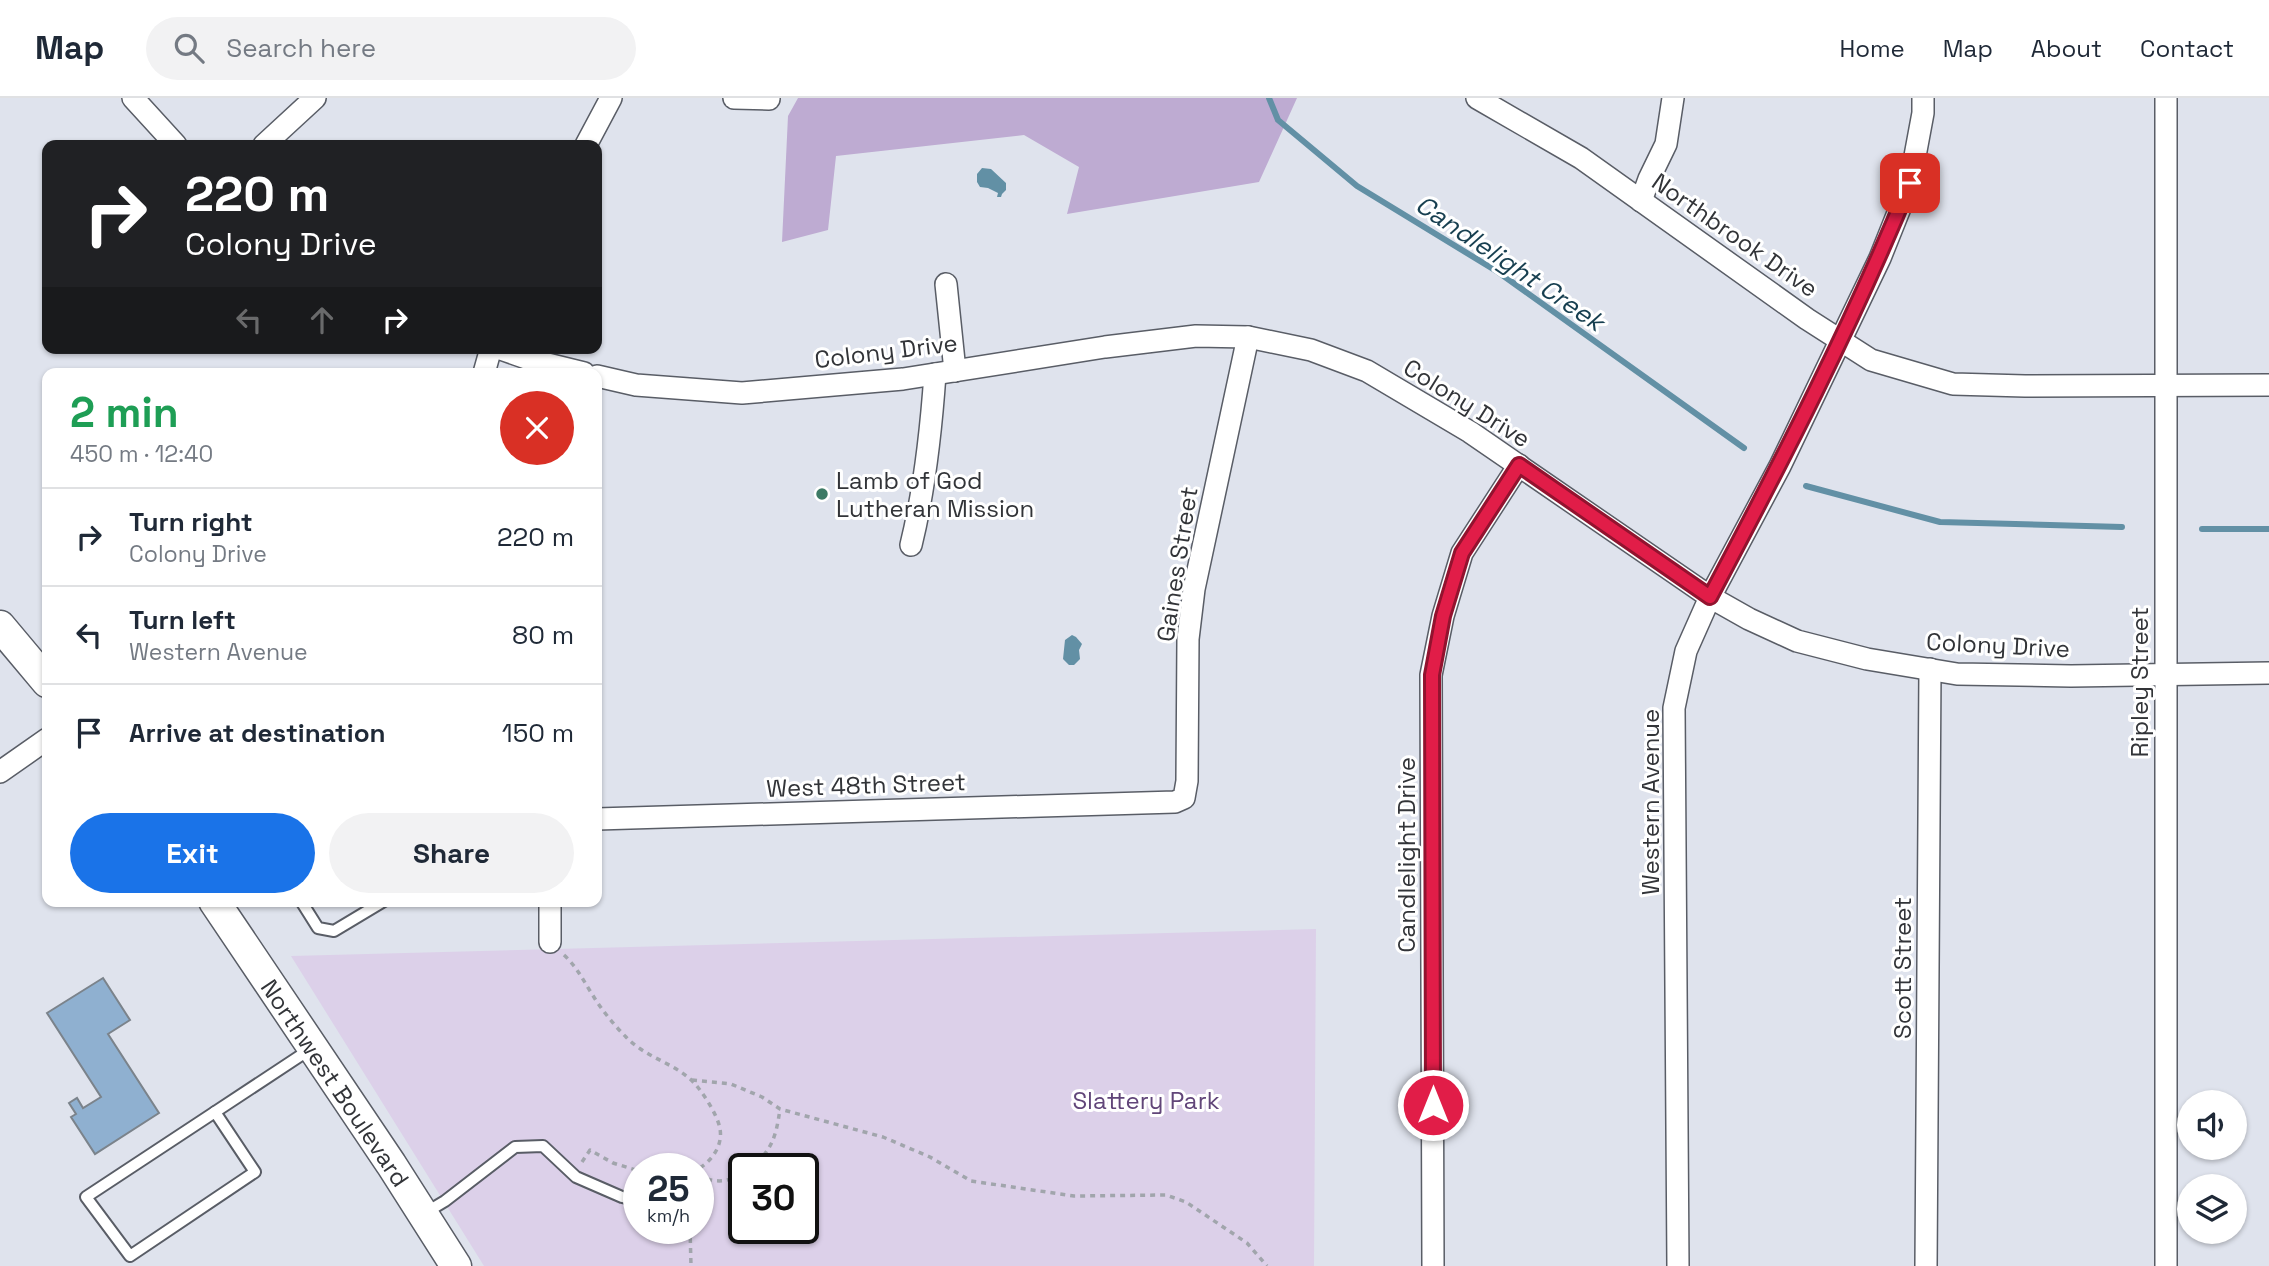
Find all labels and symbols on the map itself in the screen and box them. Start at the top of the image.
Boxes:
pin [1880,153,1940,213]
street label: Northbrook Drive [1646,166,1824,304]
water label: Candlelight Creek [1409,187,1613,340]
street label: Colony Drive [813,327,959,375]
street label: Colony Drive [1398,352,1536,454]
place label: Lamb of God Lutheran Mission [836,465,1034,524]
street label: Gaines Street [1149,484,1205,644]
marker: Lamb of God Lutheran Mission [814,486,830,502]
street label: Ripley Street [2124,607,2155,757]
street label: Colony Drive [1925,626,2071,664]
street label: Western Avenue [1635,709,1666,895]
street label: Candlelight Drive [1391,757,1422,953]
street label: West 48th Street [766,766,966,804]
street label: Scott Street [1887,897,1918,1039]
street label: Northwest Boulevard [254,973,416,1193]
position arrow [1396,1068,1470,1142]
park label: Slattery Park [1072,1085,1220,1116]
speed limit sign: 30 [728,1153,819,1244]

